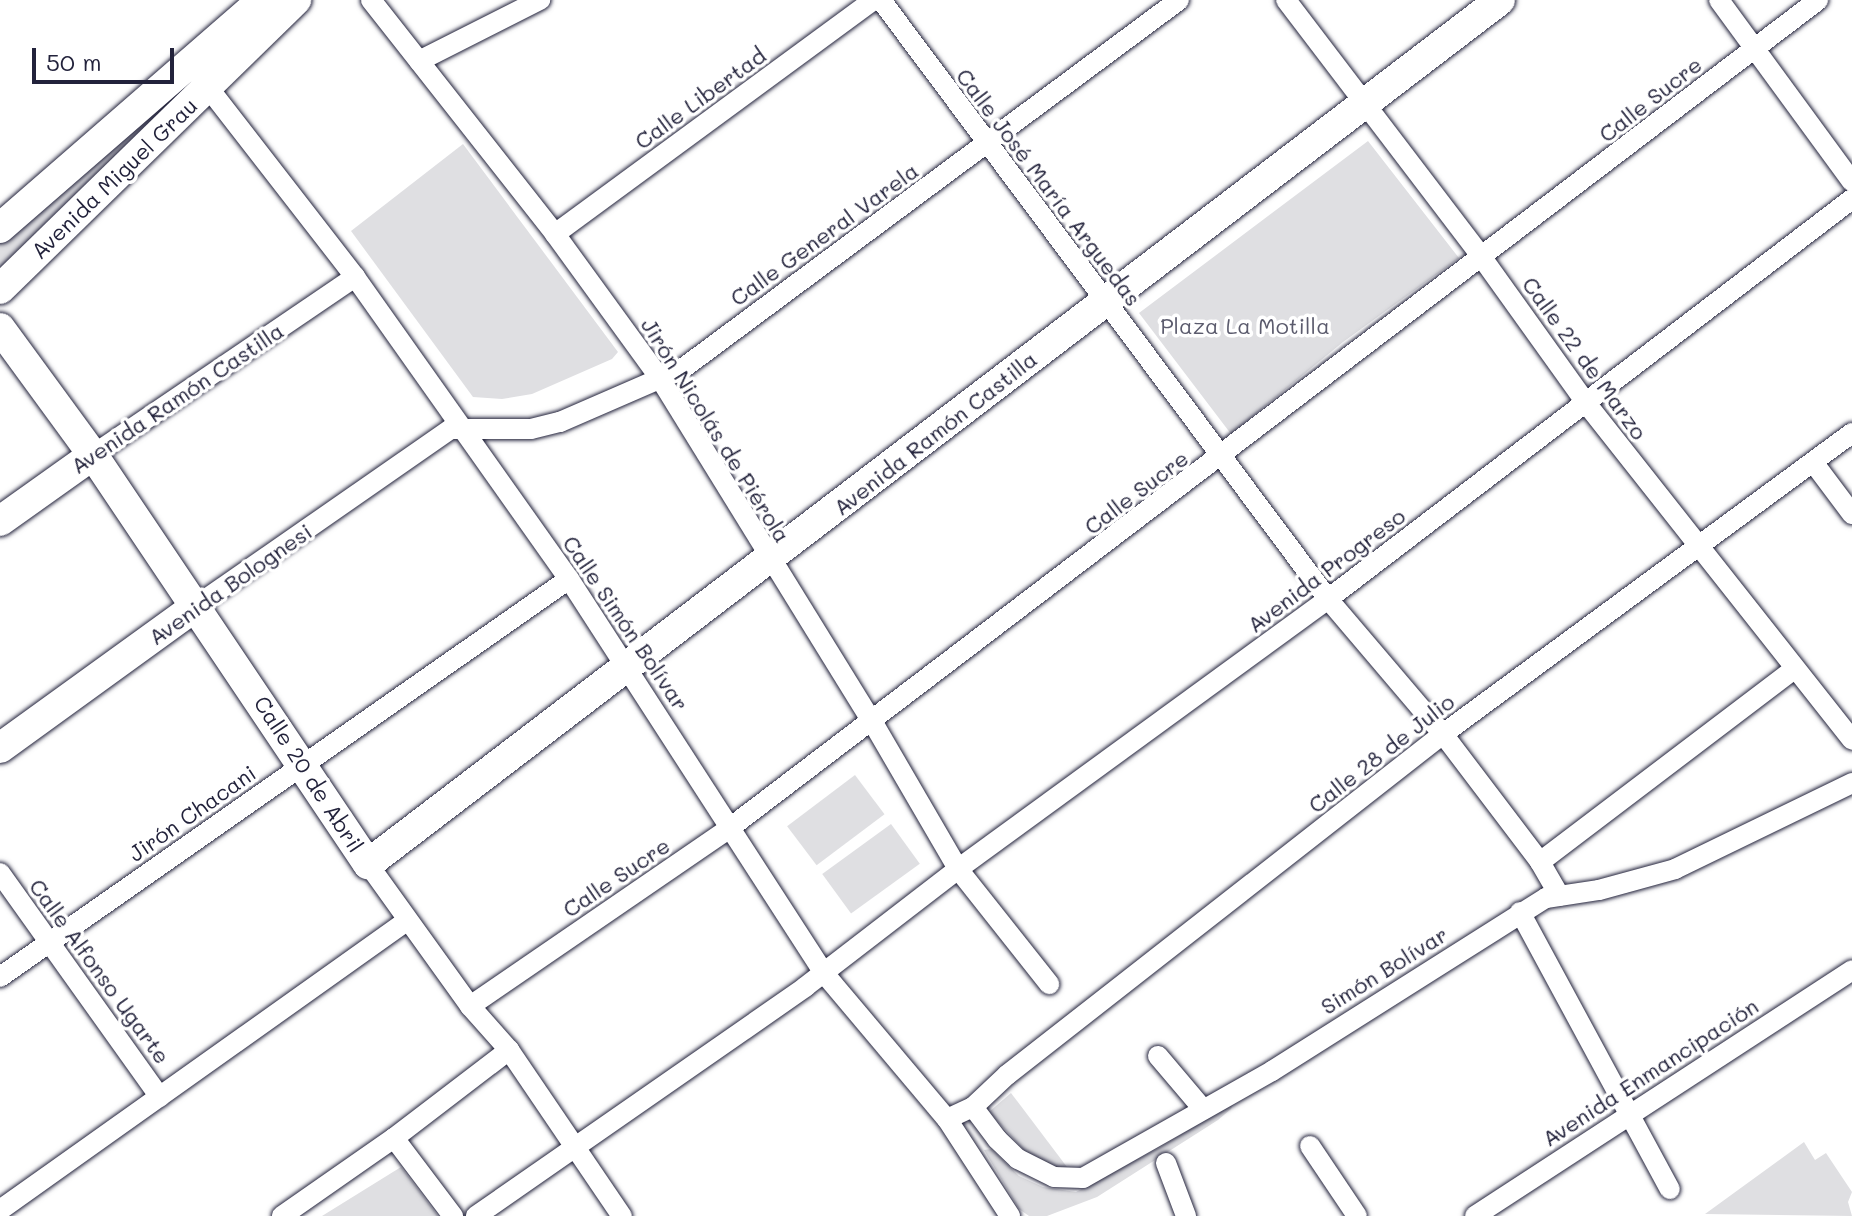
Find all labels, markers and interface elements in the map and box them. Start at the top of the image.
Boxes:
scale bar [36,32,178,82]
street label: Calle Libertad [629,42,771,154]
text: 50 m [46,46,102,77]
street label: Calle Sucre [1593,51,1707,147]
street label: Calle José María Arguedas [951,63,1147,311]
street label: Avenida Miguel Grau [26,92,202,264]
street label: Calle General Varela [725,157,923,311]
street label: Calle 22 de Marzo [1517,271,1653,445]
street label: Jirón Nicolás de Piérola [636,313,796,547]
park label: Plaza La Motilla [1160,313,1330,339]
street label: Avenida Ramón Castilla [66,317,288,479]
street label: Avenida Ramón Castilla [828,345,1042,521]
street label: Calle Sucre [1079,444,1193,540]
street label: Avenida Progreso [1242,502,1410,638]
street label: Avenida Bolognesi [143,518,317,650]
street label: Calle Simón Bolívar [558,530,694,716]
street label: Calle 28 de Julio [1303,688,1459,818]
street label: Calle 20 de Abril [249,691,369,857]
street label: Jirón Chacani [123,759,261,867]
street label: Calle Sucre [558,832,674,922]
street label: Calle Alfonso Ugarte [24,873,176,1069]
street label: Simón Bolívar [1316,921,1452,1019]
street label: Avenida Enmancipación [1537,992,1763,1152]

